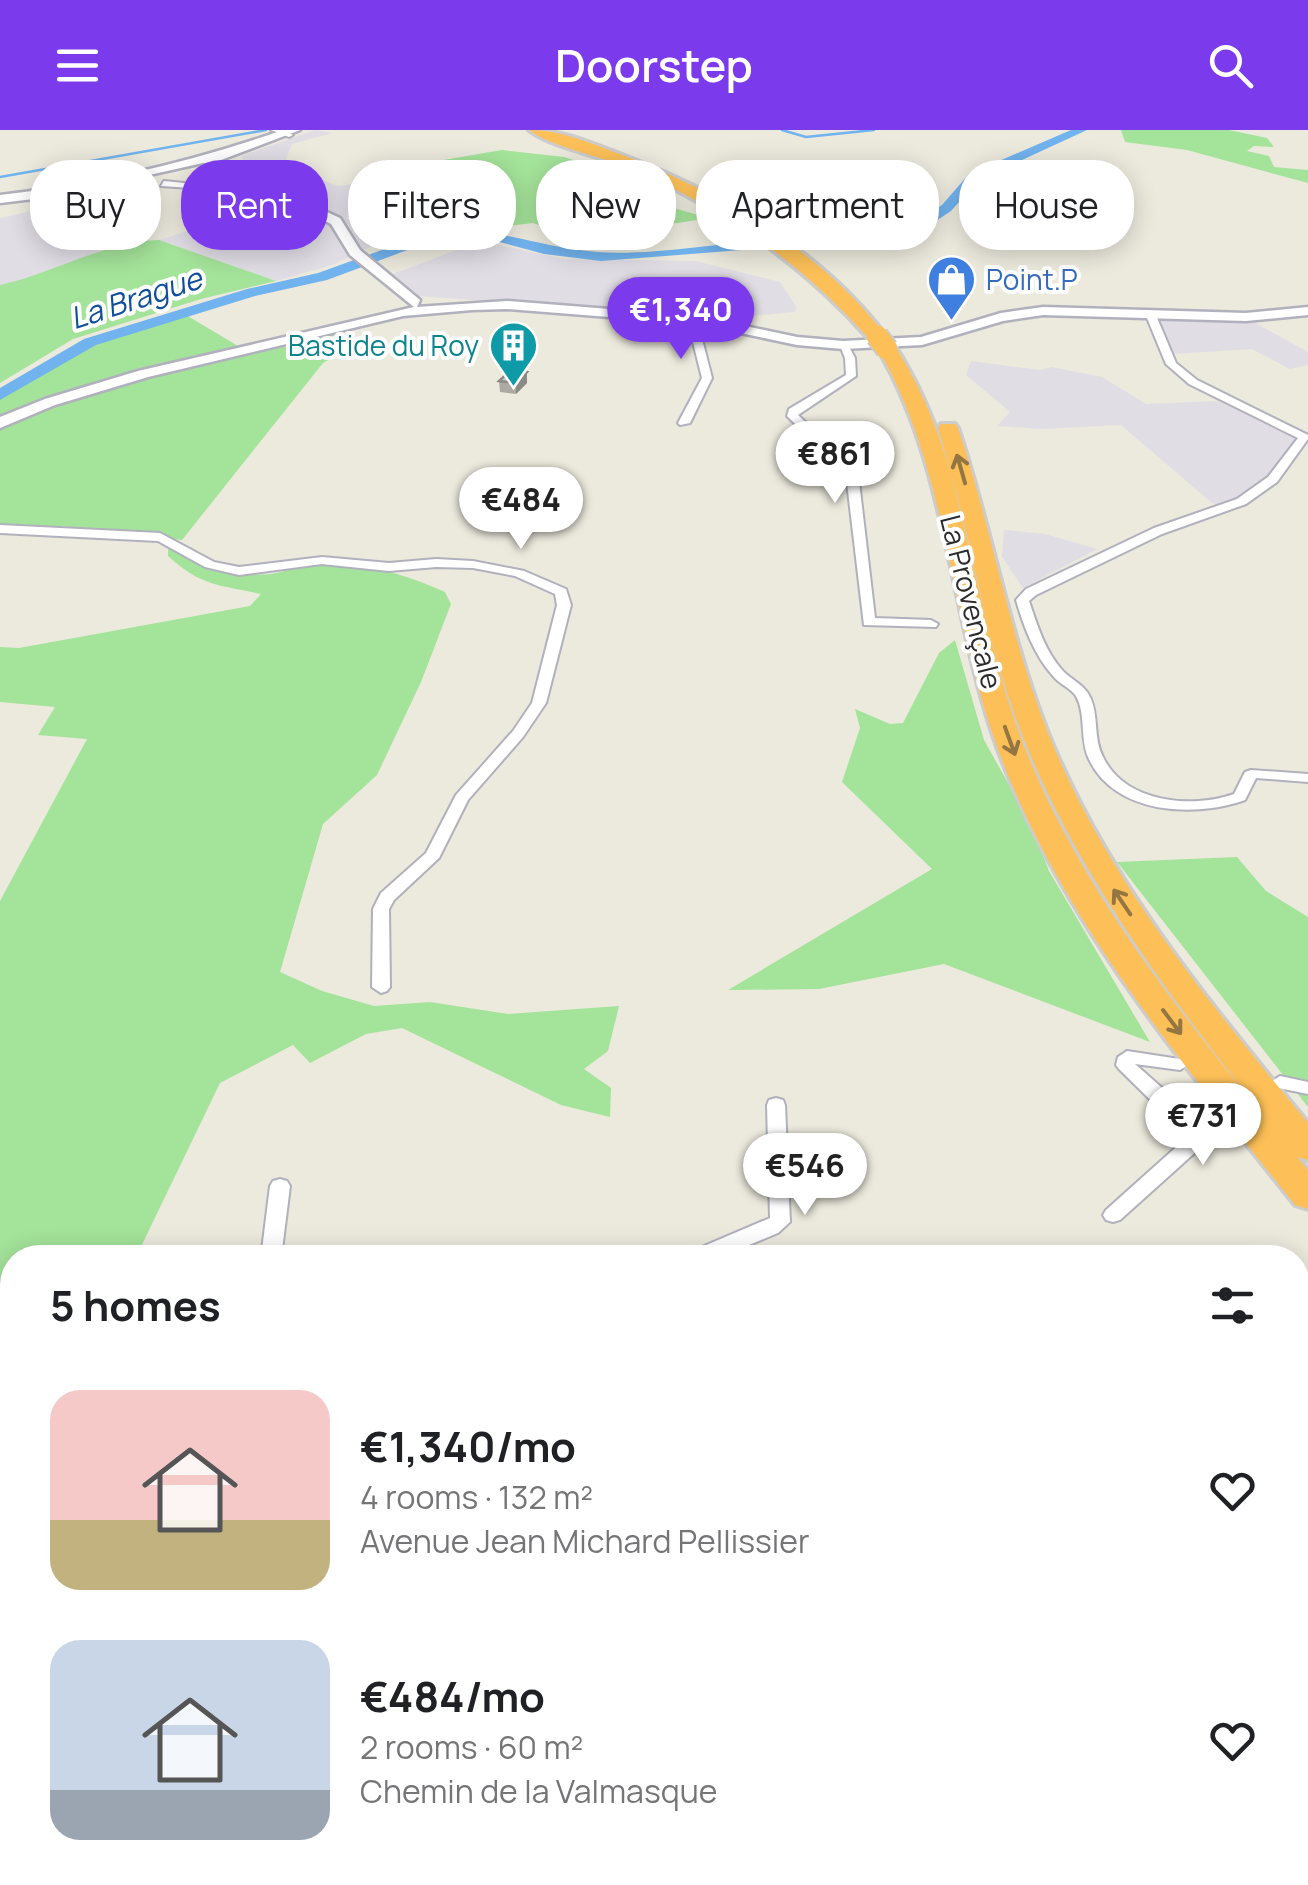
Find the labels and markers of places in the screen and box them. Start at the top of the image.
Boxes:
shop icon: Point.P [925,254,977,322]
place label: Point.P [986,260,1078,298]
pin: €1,340 [600,277,762,362]
building icon: Bastide du Roy [488,320,540,388]
place label: Bastide du Roy [288,326,479,364]
pin: €861 [776,421,894,506]
pin: €484 [462,467,580,552]
pin: €731 [1144,1083,1262,1168]
pin: €546 [746,1133,864,1218]

